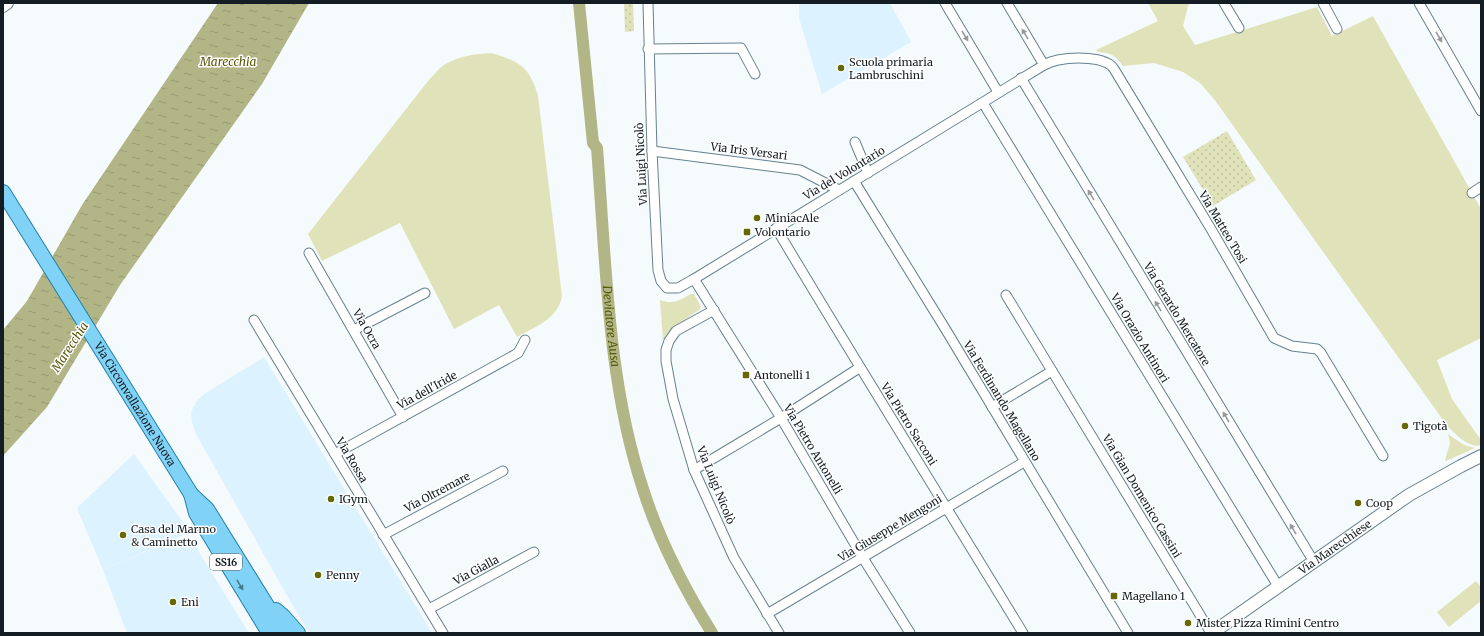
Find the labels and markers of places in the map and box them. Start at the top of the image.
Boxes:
place label: Scuola primaria Lambruschini [849,55,933,82]
marker: Scuola primaria Lambruschini [836,63,846,73]
place label: MiniacAle [765,211,819,225]
marker: MiniacAle [752,213,762,223]
place label: Volontario [754,225,811,239]
marker: Volontario [742,227,752,237]
place label: Antonelli 1 [753,368,810,382]
marker: Antonelli 1 [741,370,751,380]
place label: Tigotà [1413,419,1447,433]
marker: Tigotà [1400,421,1410,431]
place label: IGym [339,492,368,506]
marker: IGym [326,494,336,504]
place label: Coop [1366,496,1393,510]
marker: Coop [1353,498,1363,508]
place label: Casa del Marmo & Caminetto [131,522,216,549]
marker: Casa del Marmo & Caminetto [118,530,128,540]
place label: Penny [326,568,360,582]
marker: Penny [313,570,323,580]
place label: Magellano 1 [1122,589,1185,603]
marker: Magellano 1 [1109,591,1119,601]
place label: Eni [181,595,199,609]
marker: Eni [168,597,178,607]
place label: Mister Pizza Rimini Centro [1196,616,1340,630]
marker: Mister Pizza Rimini Centro [1183,618,1193,628]

